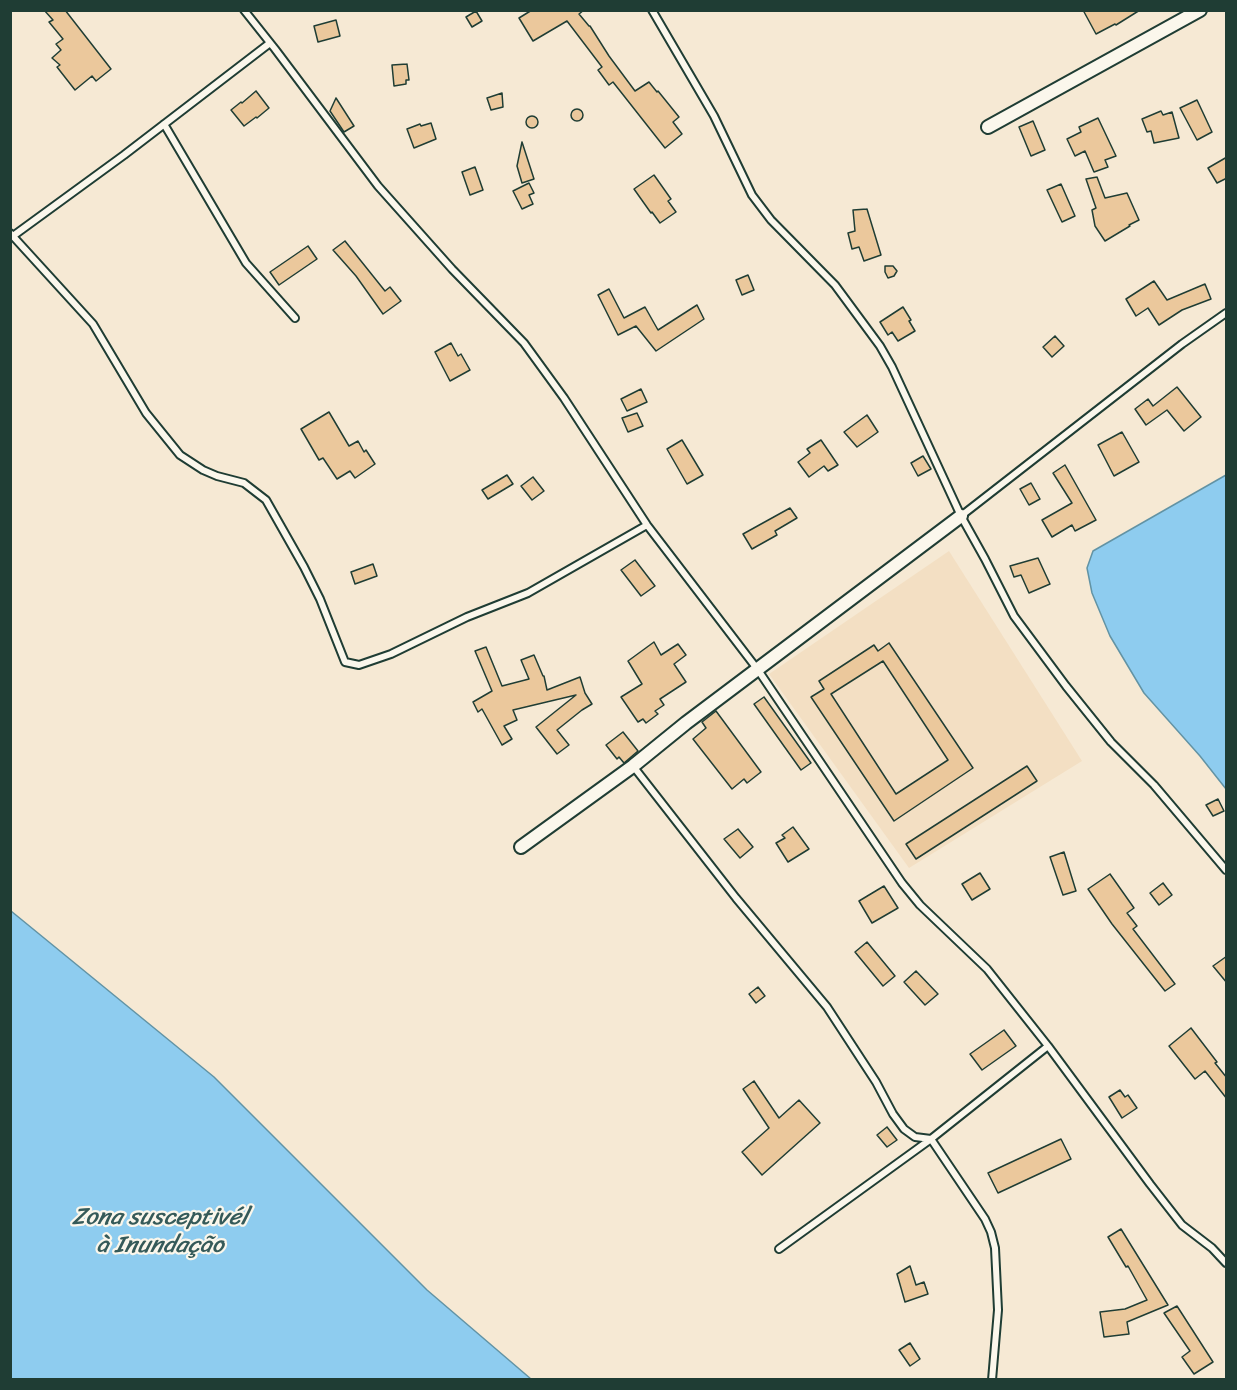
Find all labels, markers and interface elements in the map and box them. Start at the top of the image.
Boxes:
water label: Zona susceptivél à Inundação [72,1204,248,1260]

